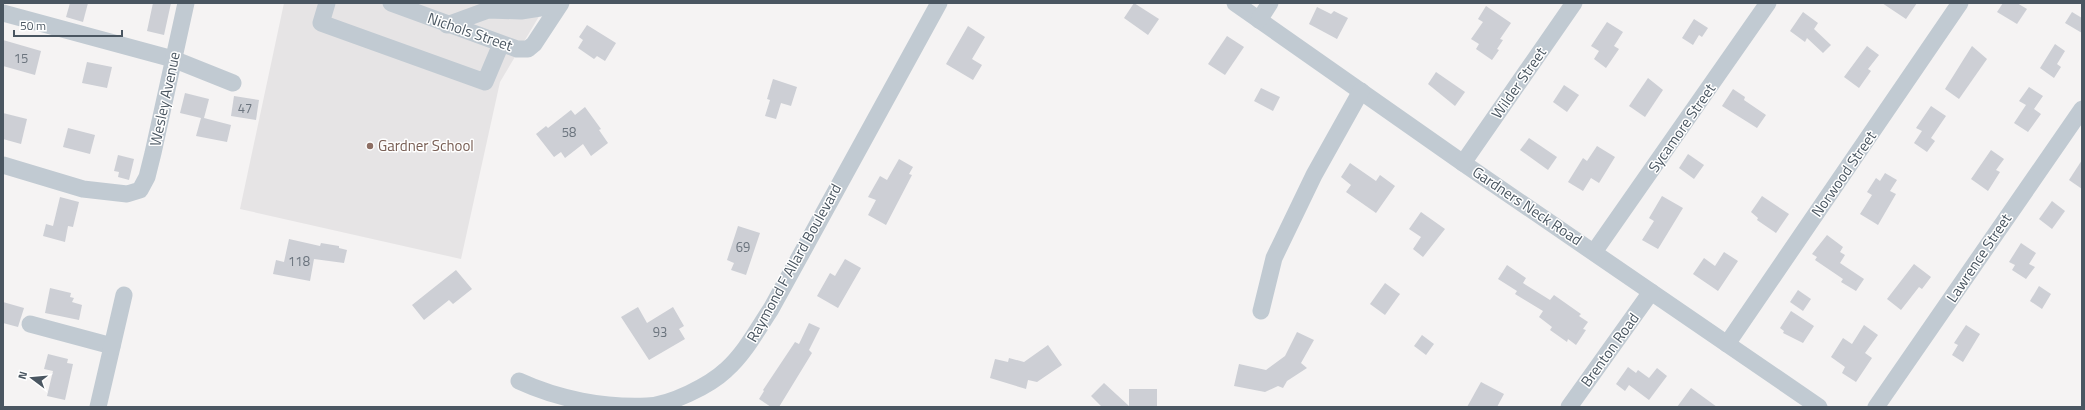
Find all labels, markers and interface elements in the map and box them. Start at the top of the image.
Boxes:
street label: Nichols Street [425,6,516,57]
scale bar [14,12,122,38]
text: 50 m [20,16,46,35]
street label: Wilder Street [1485,42,1552,123]
house number: 15 [14,48,28,68]
street label: Wesley Avenue [143,50,186,148]
street label: Sycamore Street [1642,78,1721,177]
house number: 47 [238,98,252,118]
house number: 58 [562,122,576,142]
street label: Norwood Street [1805,125,1882,221]
place label: Gardner School [378,134,474,157]
marker: Gardner School [365,141,375,151]
street label: Gardners Neck Road [1468,160,1587,251]
street label: Raymond F Allard Boulevard [740,179,847,346]
street label: Lawrence Street [1940,208,2017,307]
house number: 69 [736,237,750,257]
house number: 118 [288,251,310,271]
street label: Brenton Road [1575,308,1644,392]
house number: 93 [653,322,667,342]
north arrow [12,358,52,398]
text: N [14,369,31,381]

